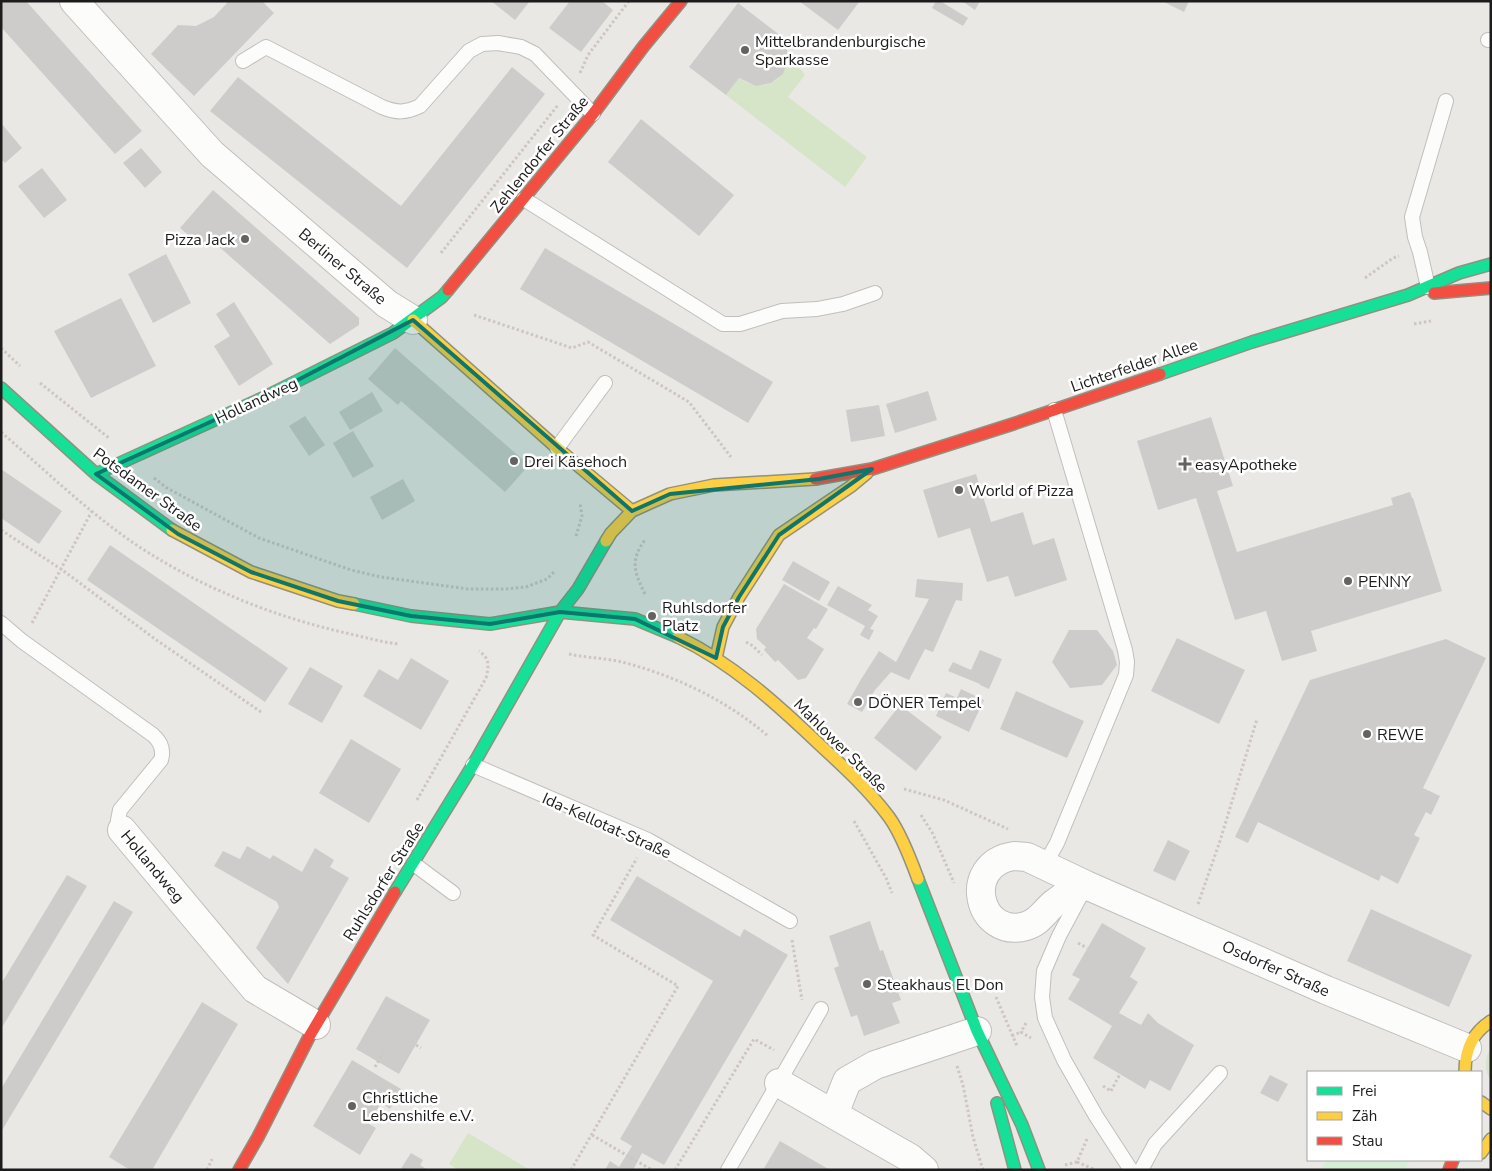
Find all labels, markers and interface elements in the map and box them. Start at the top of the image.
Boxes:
place label: Mittelbrandenburgische Sparkasse [755,31,926,71]
marker: Mittelbrandenburgische Sparkasse [739,44,751,56]
street label: Zehlendorfer Straße [486,91,594,218]
street label: Berliner Straße [294,223,391,310]
place label: Pizza Jack [165,229,236,251]
marker: Pizza Jack [239,233,251,245]
street label: Lichterfelder Allee [1068,334,1201,398]
street label: Hollandweg [212,372,301,430]
street label: Potsdamer Straße [89,443,206,537]
place label: Drei Käsehoch [524,451,627,473]
place label: easyApotheke [1195,454,1297,476]
marker: Drei Käsehoch [508,455,520,467]
marker: easyApotheke [1179,458,1191,470]
place label: World of Pizza [969,480,1074,502]
marker: World of Pizza [953,484,965,496]
place label: PENNY [1358,571,1411,593]
marker: PENNY [1342,575,1354,587]
place label: Ruhlsdorfer Platz [662,597,747,637]
marker: Ruhlsdorfer Platz [646,610,658,622]
place label: DÖNER Tempel [868,692,982,714]
street label: Mahlower Straße [789,694,892,797]
marker: DÖNER Tempel [852,696,864,708]
place label: REWE [1377,724,1424,746]
marker: REWE [1361,728,1373,740]
street label: Ida-Kellotat-Straße [539,788,675,864]
street label: Ruhlsdorfer Straße [338,818,429,945]
street label: Hollandweg [115,826,189,908]
street label: Osdorfer Straße [1218,935,1333,1002]
place label: Steakhaus El Don [877,974,1004,996]
marker: Steakhaus El Don [861,978,873,990]
legend [1307,1071,1482,1161]
text: Frei [1352,1081,1377,1101]
place label: Christliche Lebenshilfe e.V. [362,1087,474,1127]
marker: Christliche Lebenshilfe e.V. [346,1100,358,1112]
text: Zäh [1352,1106,1377,1126]
text: Stau [1352,1131,1383,1151]

